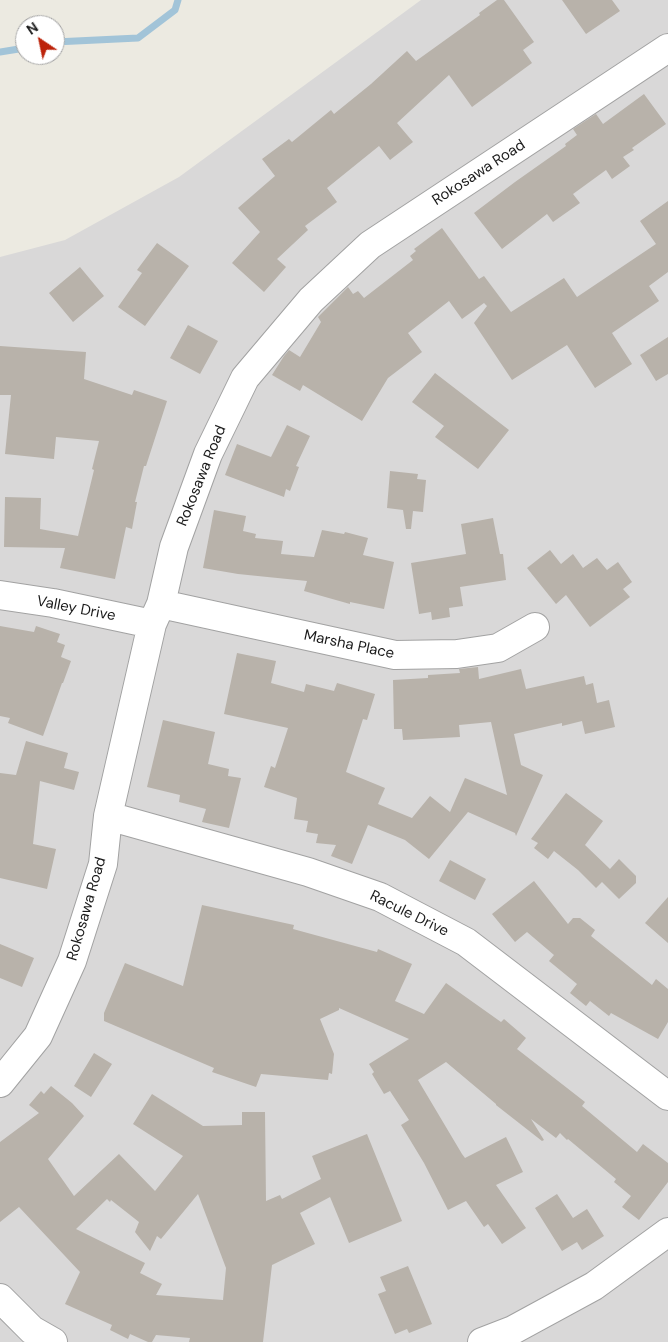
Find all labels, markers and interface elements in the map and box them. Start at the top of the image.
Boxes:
north arrow [15,15,65,65]
text: N [23,18,41,39]
street label: Rokosawa Road [429,136,529,210]
street label: Rokosawa Road [174,423,230,529]
street label: Valley Drive [35,593,117,625]
street label: Marsha Place [302,627,396,663]
street label: Rokosawa Road [64,855,110,963]
street label: Racule Drive [367,887,451,941]

